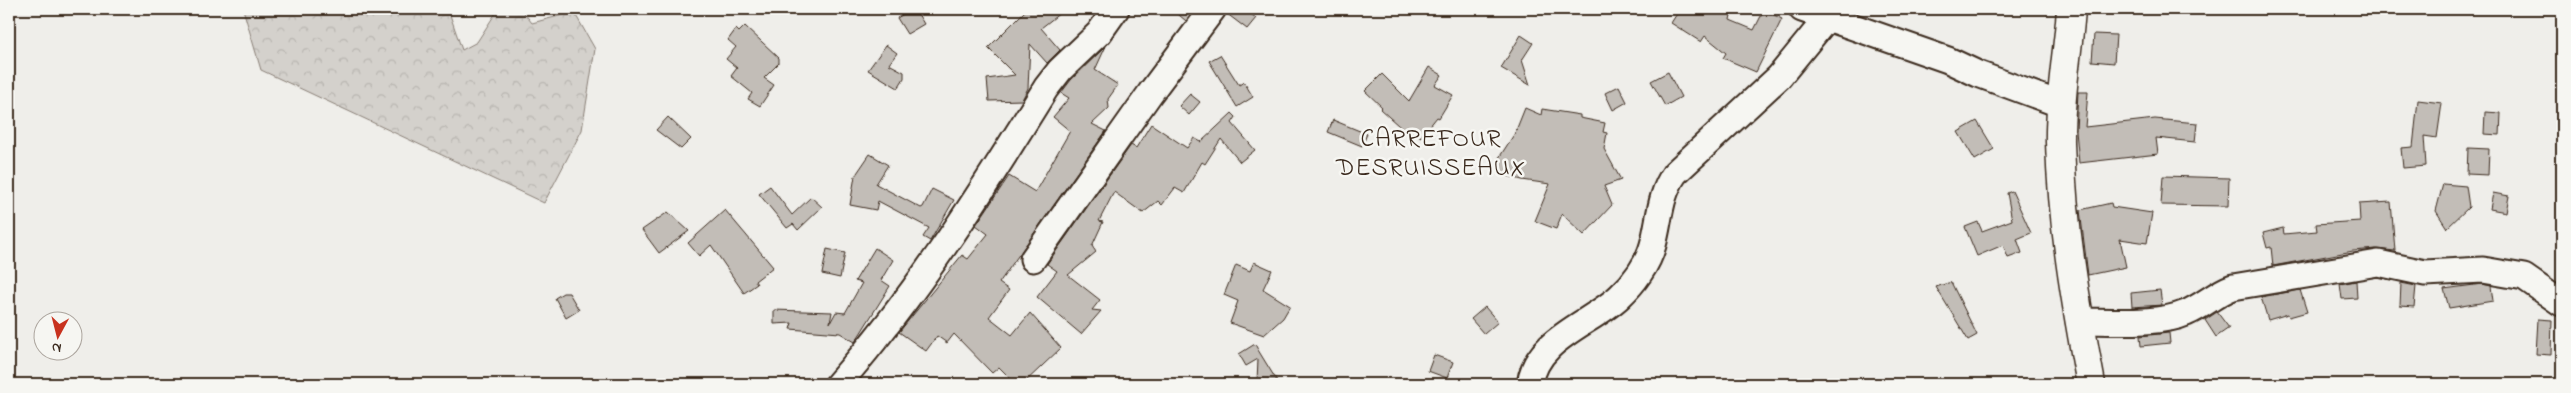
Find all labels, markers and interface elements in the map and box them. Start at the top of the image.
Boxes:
district label: CARREFOUR DESRUISSEAUX [1335,122,1526,187]
north arrow [32,310,82,360]
text: N [51,336,63,358]

